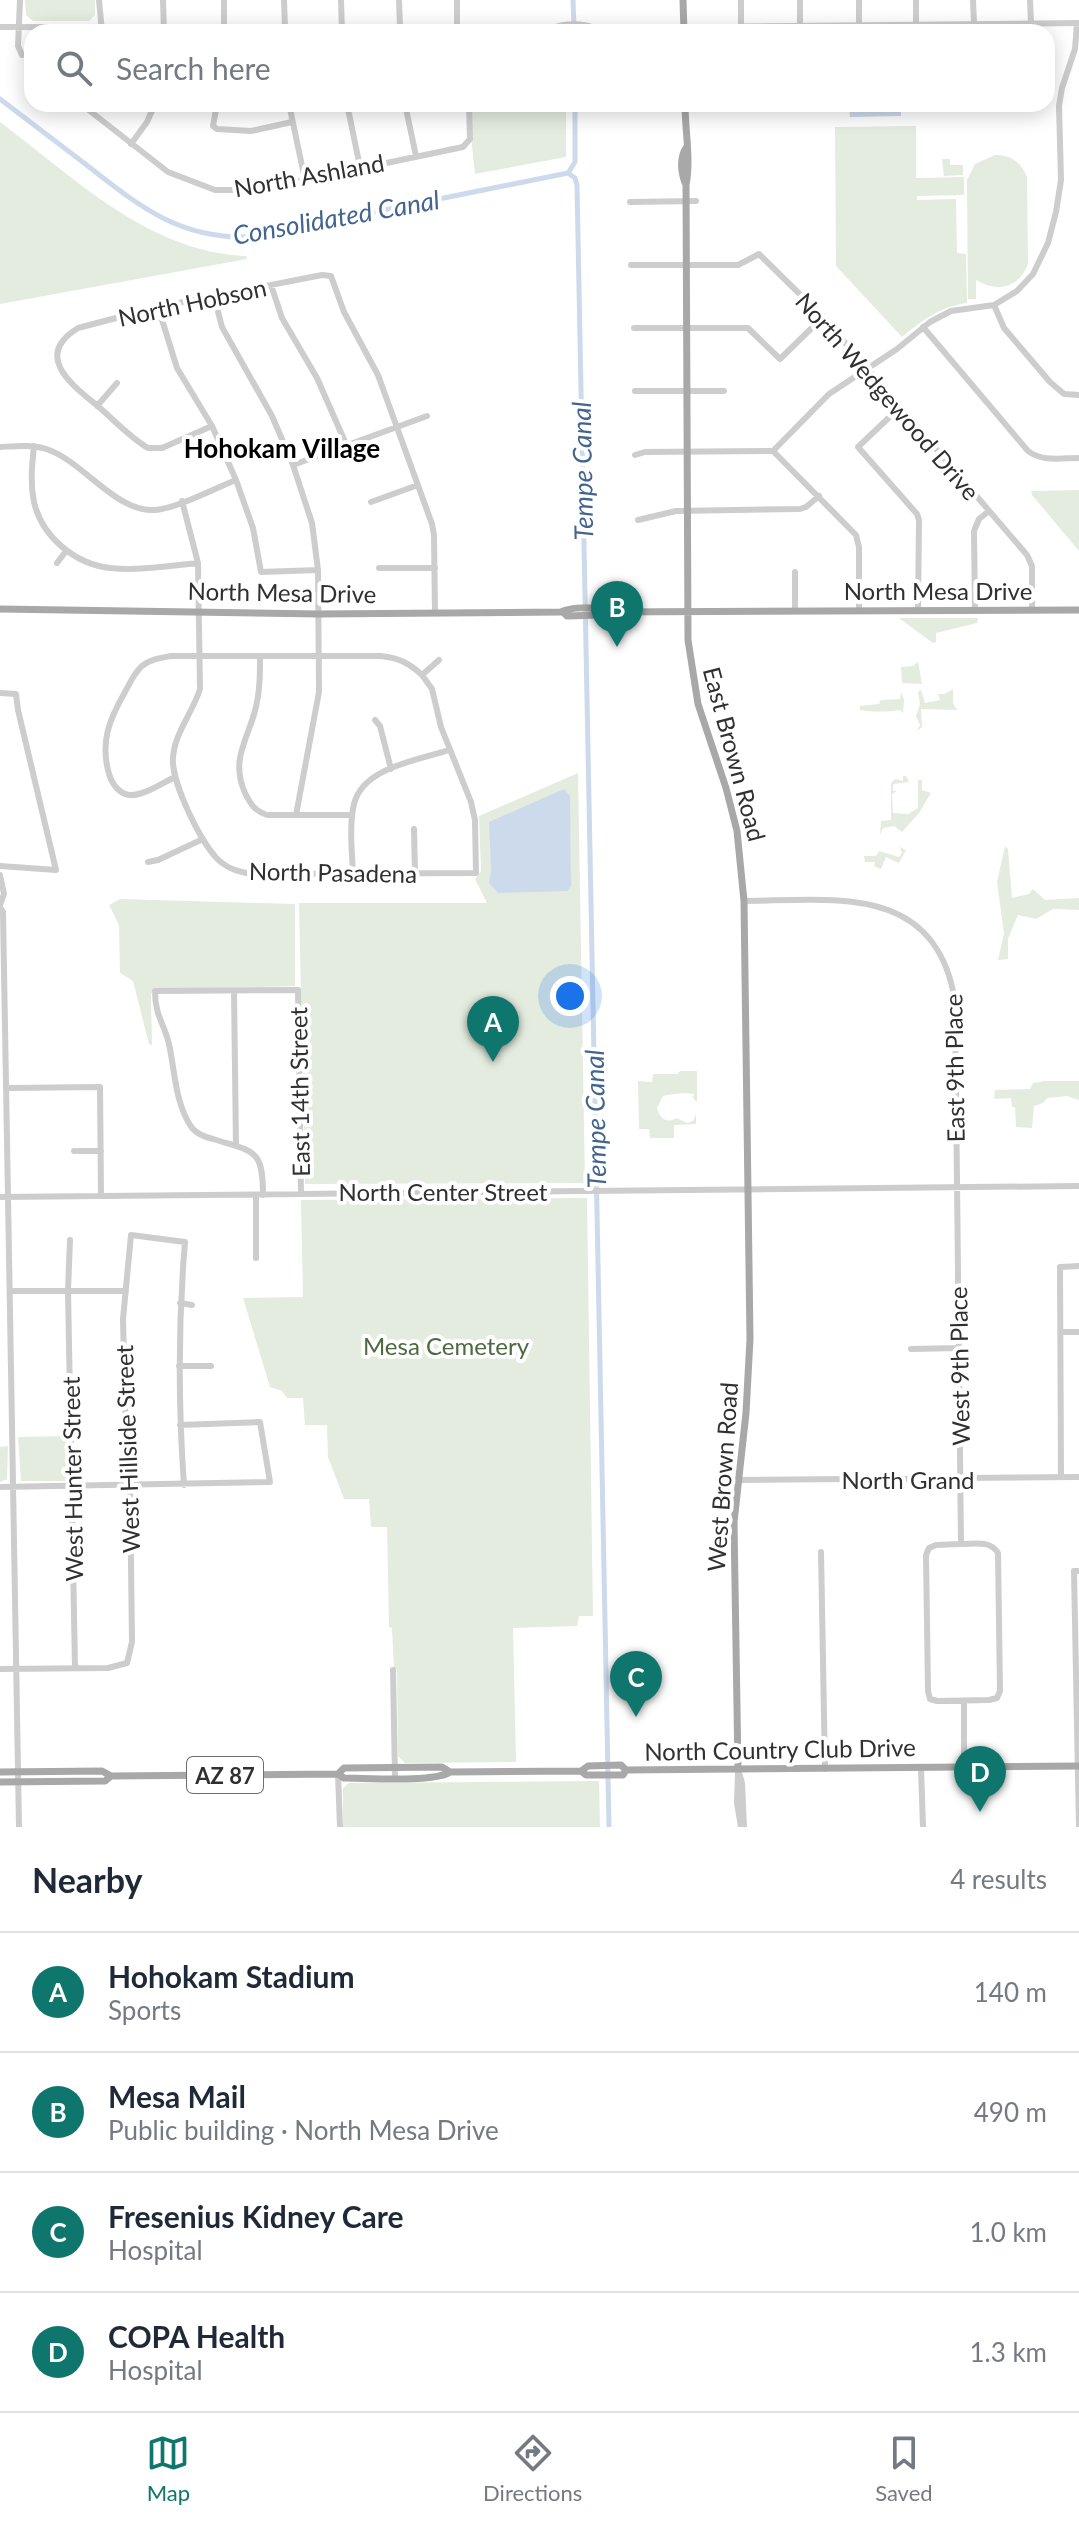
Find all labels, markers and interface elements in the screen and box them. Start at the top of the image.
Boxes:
search box [24,24,1055,112]
icon: search [52,46,96,90]
text: Search here [116,50,271,86]
street label: North Ashland [232,148,386,202]
water label: Consolidated Canal [230,183,442,251]
street label: North Hobson [115,272,269,332]
street label: North Wedgewood Drive [790,286,986,506]
water label: Tempe Canal [565,401,599,541]
district label: Hohokam Village [184,432,380,464]
street label: North Mesa Drive [187,576,377,608]
street label: North Mesa Drive [844,576,1032,605]
pin: B [591,581,643,647]
street label: East Brown Road [698,664,772,844]
street label: North Pasadena [249,856,417,888]
your location [550,976,590,1016]
street label: East 9th Place [938,993,970,1143]
pin: A [467,996,519,1062]
street label: East 14th Street [283,1006,315,1177]
water label: Tempe Canal [578,1049,612,1189]
street label: North Center Street [339,1177,548,1206]
street label: West 9th Place [943,1286,975,1446]
park label: Mesa Cemetery [363,1331,530,1360]
street label: West Hillside Street [109,1344,145,1554]
street label: West Hunter Street [56,1376,88,1582]
street label: West Brown Road [701,1381,743,1573]
street label: North Grand [841,1465,975,1494]
pin: C [610,1651,662,1717]
street label: North Country Club Drive [644,1732,916,1766]
pin: D [954,1746,1006,1812]
road number: AZ 87 [187,1757,263,1793]
text: Nearby [32,1859,143,1900]
text: 4 results [950,1863,1047,1895]
text: Hohokam Stadium [108,1958,355,1994]
text: A [49,1976,67,2008]
text: 140 m [974,1976,1047,2008]
text: Sports [108,1994,181,2026]
text: Mesa Mail [108,2078,246,2114]
text: B [49,2096,67,2128]
text: 490 m [974,2096,1047,2128]
text: Public building · North Mesa Drive [108,2114,499,2146]
text: Fresenius Kidney Care [108,2198,404,2234]
text: C [49,2216,67,2248]
text: 1.0 km [969,2216,1047,2248]
text: Hospital [108,2234,203,2266]
text: COPA Health [108,2318,285,2354]
text: D [48,2336,68,2368]
text: 1.3 km [969,2336,1047,2368]
text: Hospital [108,2354,203,2386]
tab: Map [146,2431,190,2506]
tab: Directions [483,2431,582,2506]
tab: Saved [875,2431,933,2506]

